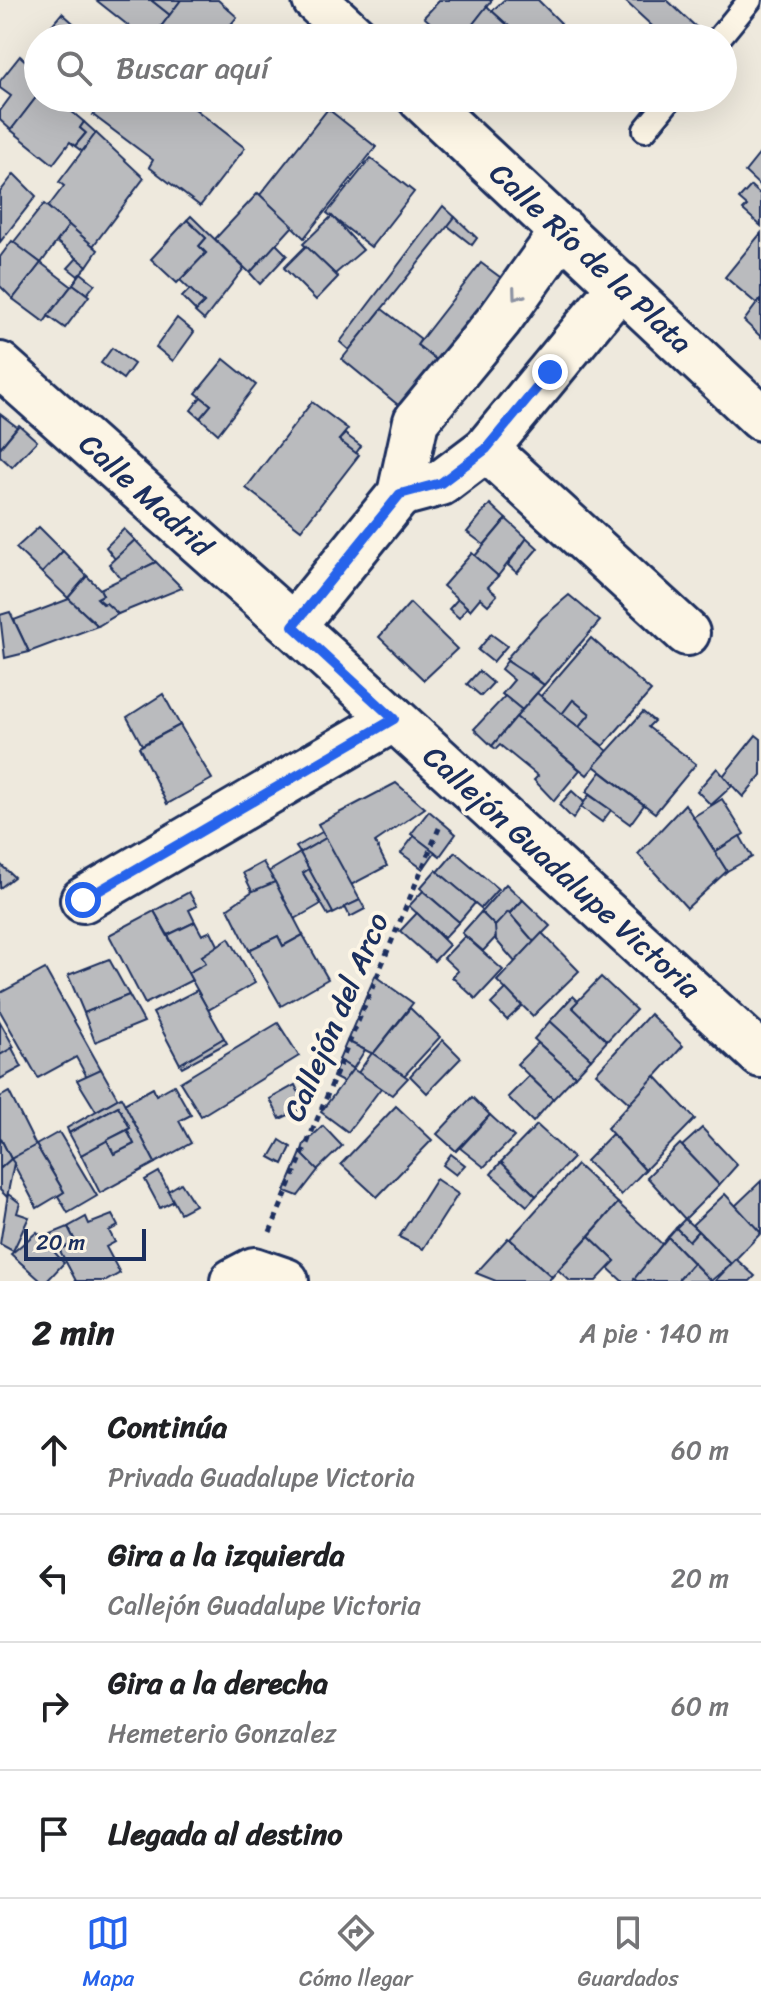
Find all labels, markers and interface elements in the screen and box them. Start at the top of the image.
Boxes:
search box [24,24,737,112]
text: Buscar aquí [116,41,269,95]
icon: search [52,46,96,90]
street label: Calle Río de la Plata [476,148,706,368]
one-way arrow [512,286,527,300]
route end [532,354,568,390]
street label: Calle Madrid [66,419,228,572]
street label: Callejón Guadalupe Victoria [410,731,715,1013]
route start [65,882,101,918]
street label: Callejón del Arco [268,904,404,1130]
text: 20 m [36,1223,85,1262]
scale bar [24,1225,146,1261]
text: 2 min [32,1303,114,1363]
text: A pie · 140 m [580,1310,729,1356]
text: Continúa [108,1400,227,1454]
text: 60 m [671,1427,729,1473]
icon: ahead [32,1428,76,1472]
text: Privada Guadalupe Victoria [108,1454,415,1500]
text: Gira a la izquierda [108,1528,345,1582]
text: 20 m [671,1555,729,1601]
icon: left [32,1556,76,1600]
text: Callejón Guadalupe Victoria [108,1582,420,1628]
text: Gira a la derecha [108,1656,328,1710]
text: 60 m [671,1683,729,1729]
icon: right [32,1684,76,1728]
text: Hemeterio Gonzalez [108,1710,336,1756]
text: Llegada al destino [108,1807,342,1861]
icon: arrive [32,1812,76,1856]
tab: Mapa [82,1911,134,1998]
tab: Cómo llegar [299,1911,413,1998]
tab: Guardados [577,1911,679,1998]

